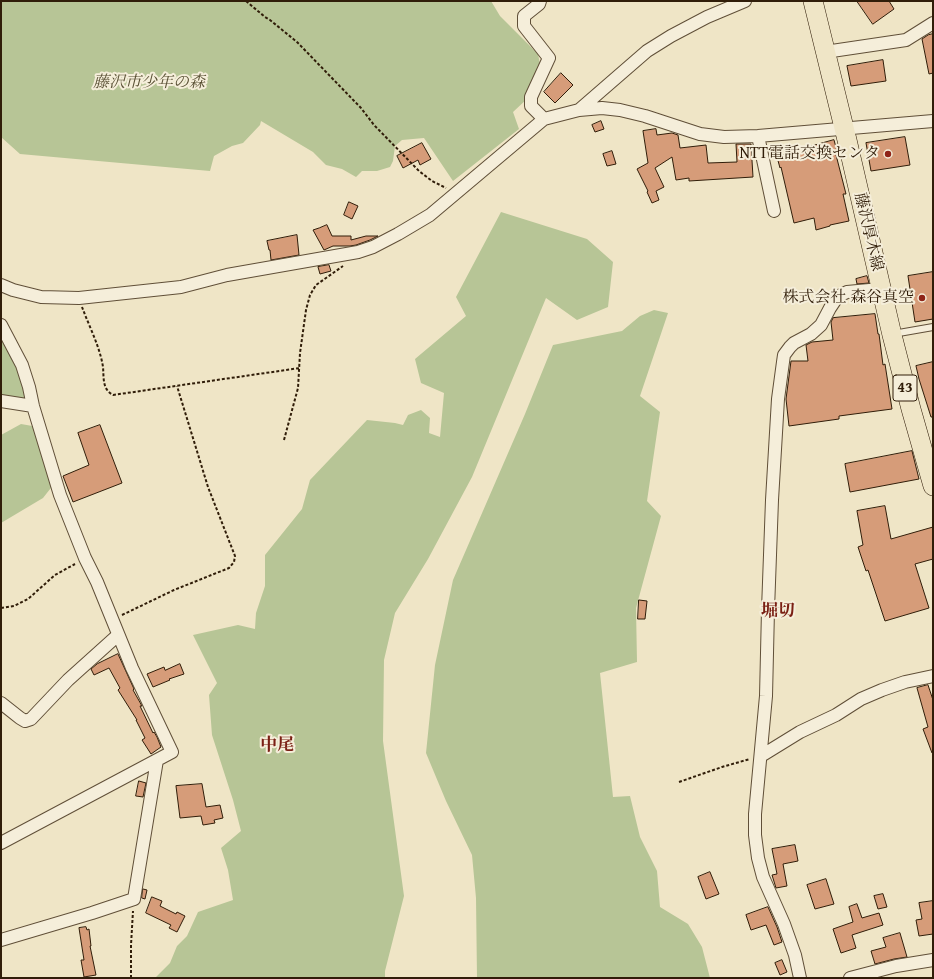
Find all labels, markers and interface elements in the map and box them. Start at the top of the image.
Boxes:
park label: 藤沢市少年の森 [93,73,205,93]
place label: NTT電話交換センタ [740,144,880,164]
marker: NTT電話交換センタ [883,149,893,159]
street label: 藤沢厚木線 [850,191,886,273]
place label: 株式会社 森谷真空 [782,288,914,308]
marker: 株式会社 森谷真空 [917,293,927,303]
road number: 43 [893,375,917,401]
district label: 堀切 [761,602,795,622]
district label: 中尾 [260,736,294,756]

